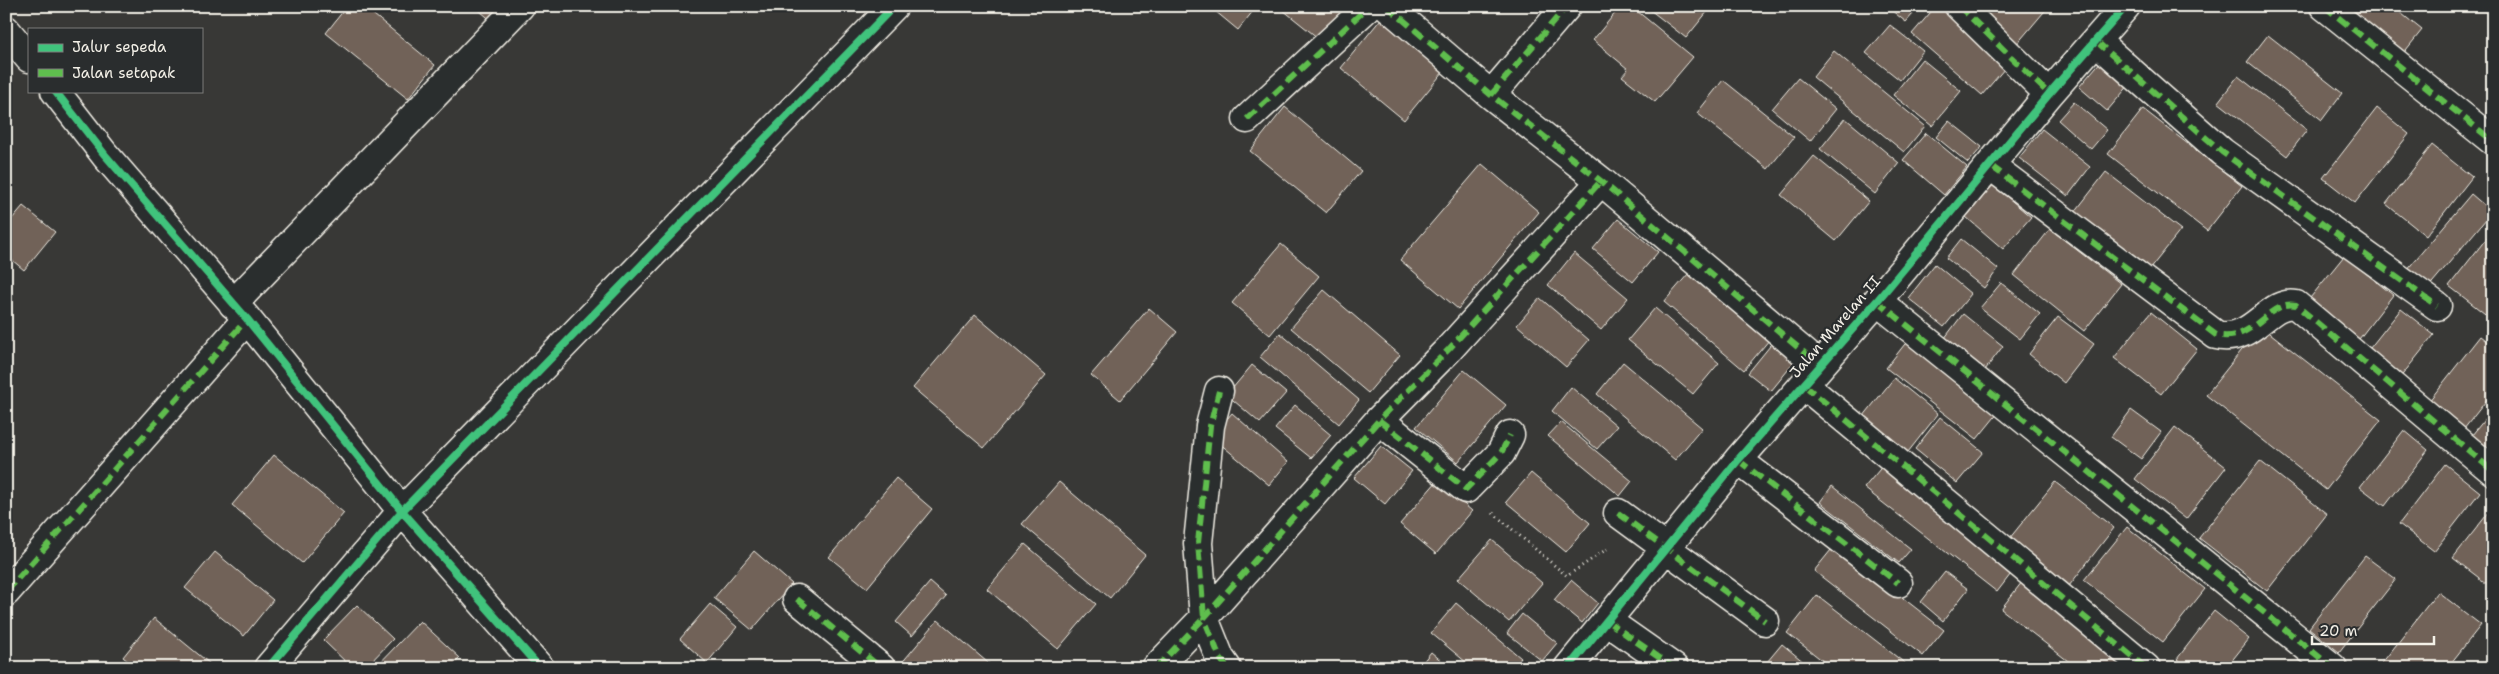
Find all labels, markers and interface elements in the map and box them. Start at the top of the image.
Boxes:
legend [28,28,202,92]
text: Jalur sepeda [72,37,167,57]
text: Jalan setapak [72,63,176,83]
street label: Jalan Marelan II [1785,272,1885,382]
scale bar [2312,614,2434,646]
text: 20 m [2319,621,2358,641]

